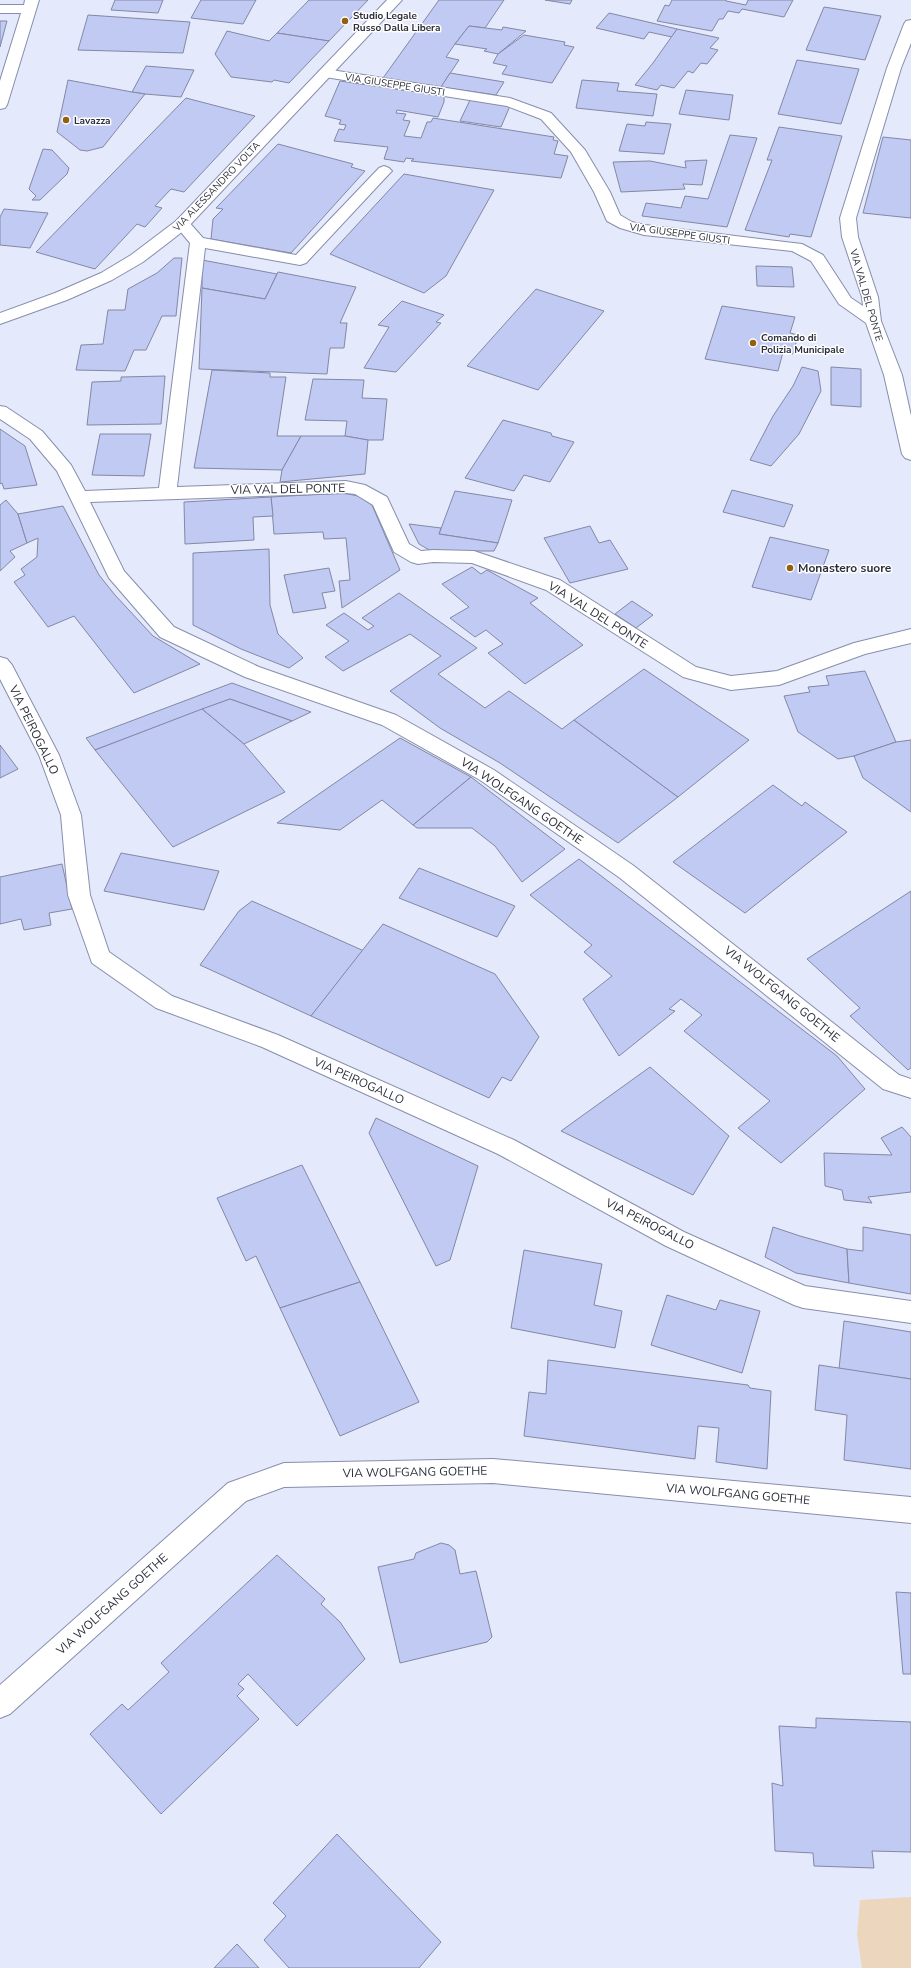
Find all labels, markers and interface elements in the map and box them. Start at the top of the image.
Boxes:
place label: Studio Legale Russo Dalla Libera [353,9,440,35]
marker: Studio Legale Russo Dalla Libera [340,16,350,26]
street label: VIA GIUSEPPE GIUSTI [343,70,446,100]
place label: Lavazza [74,114,111,128]
marker: Lavazza [61,115,71,125]
street label: VIA ALESSANDRO VOLTA [169,138,264,235]
street label: VIA GIUSEPPE GIUSTI [628,220,731,248]
street label: VIA VAL DEL PONTE [846,247,886,343]
place label: Comando di Polizia Municipale [761,331,845,357]
marker: Comando di Polizia Municipale [748,338,758,348]
street label: VIA VAL DEL PONTE [230,480,345,498]
place label: Monastero suore [798,560,892,576]
marker: Monastero suore [785,563,795,573]
street label: VIA VAL DEL PONTE [544,577,651,652]
street label: VIA PEIROGALLO [5,682,63,777]
street label: VIA WOLFGANG GOETHE [457,753,586,848]
street label: VIA WOLFGANG GOETHE [720,942,843,1046]
street label: VIA PEIROGALLO [310,1054,407,1108]
street label: VIA PEIROGALLO [602,1194,697,1253]
street label: VIA WOLFGANG GOETHE [342,1463,487,1481]
street label: VIA WOLFGANG GOETHE [664,1480,811,1508]
street label: VIA WOLFGANG GOETHE [52,1550,171,1659]

